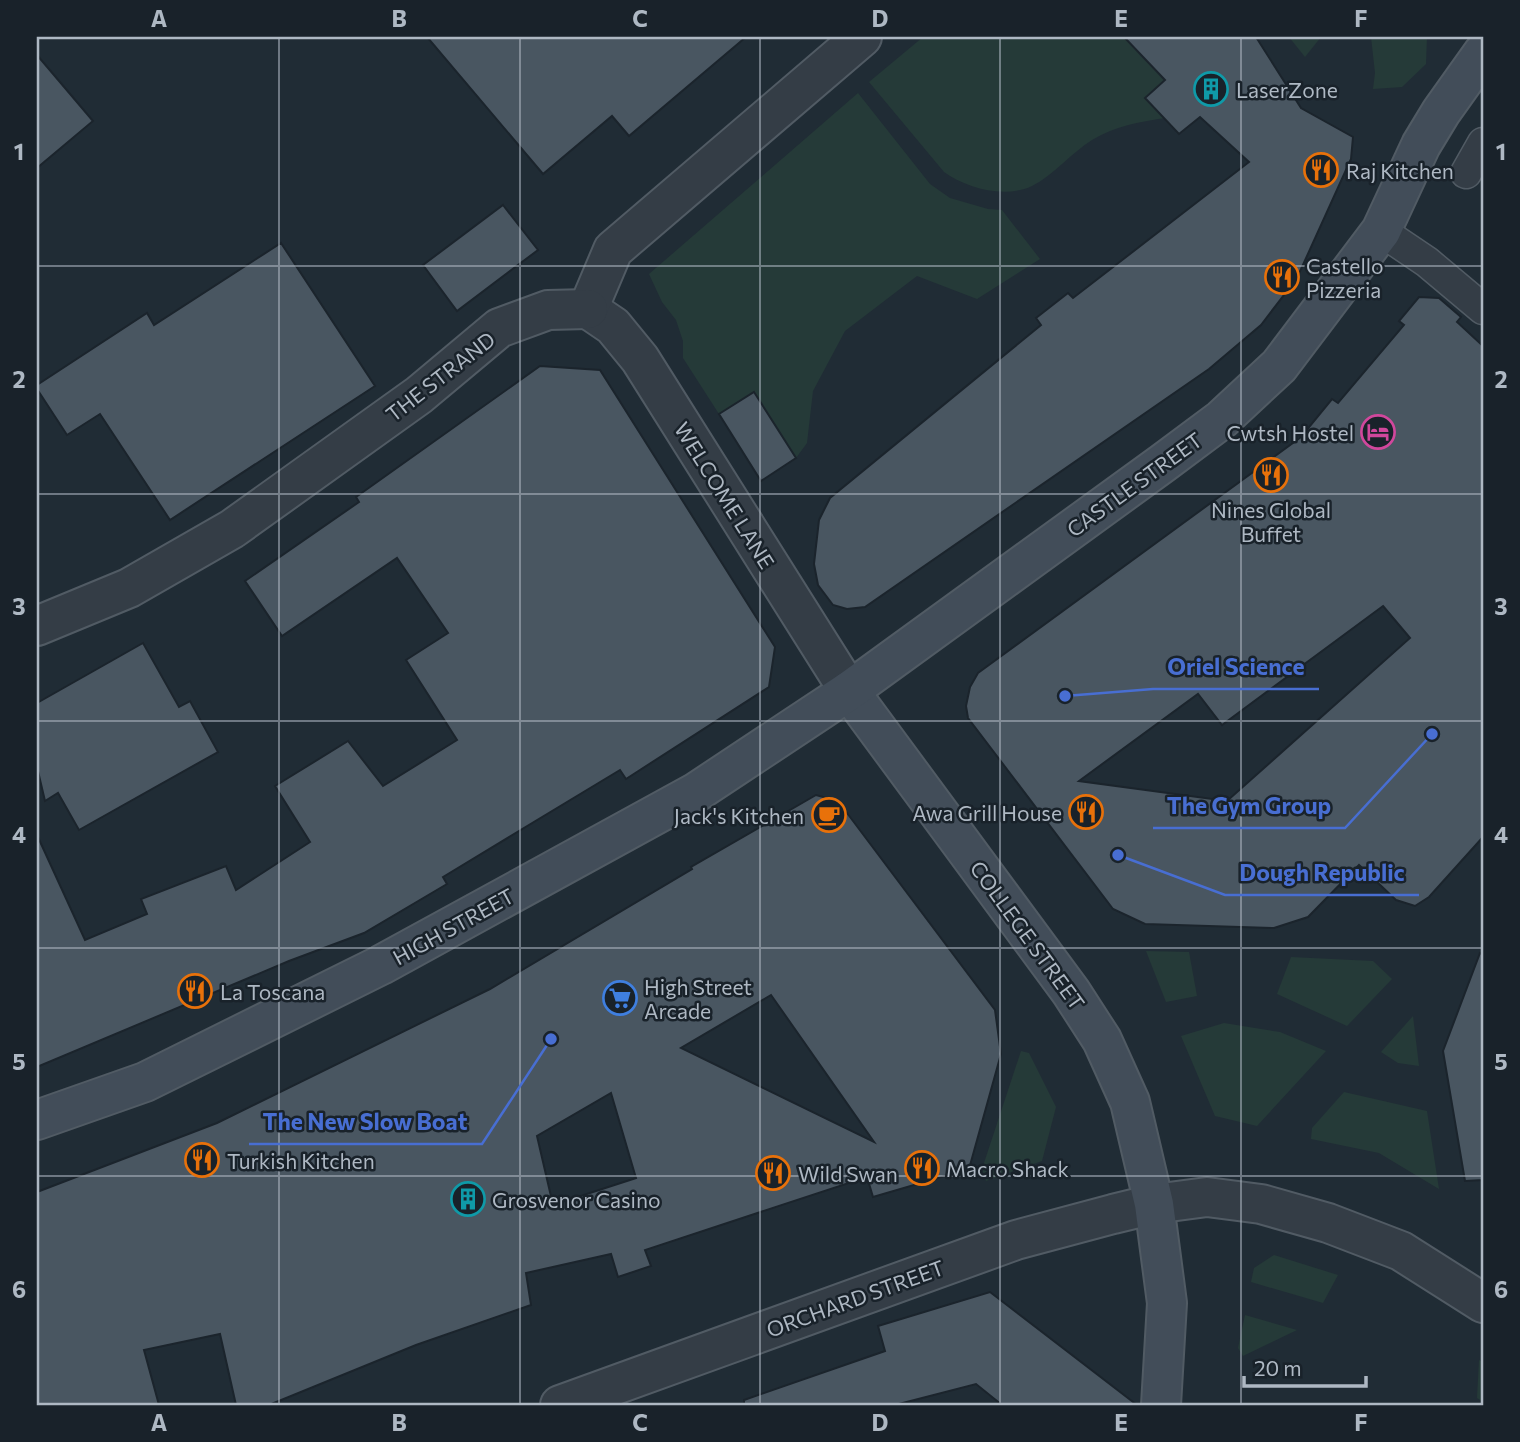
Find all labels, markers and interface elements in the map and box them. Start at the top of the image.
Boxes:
text: A [151,4,168,32]
text: B [391,4,407,32]
text: C [632,4,648,32]
text: D [872,4,889,32]
text: E [1114,4,1128,32]
text: F [1354,4,1368,32]
building icon: LaserZone [1192,70,1230,108]
place label: LaserZone [1236,77,1338,102]
text: 1 [14,137,24,165]
text: 1 [1496,137,1506,165]
restaurant icon: Raj Kitchen [1302,151,1340,189]
place label: Raj Kitchen [1346,158,1454,183]
place label: Castello Pizzeria [1306,253,1384,302]
restaurant icon: Castello Pizzeria [1263,258,1301,296]
street label: THE STRAND [381,326,499,426]
text: 2 [12,365,26,393]
text: 2 [1494,365,1508,393]
hotel icon: Cwtsh Hostel [1359,413,1397,451]
street label: WELCOME LANE [670,417,780,573]
place label: Cwtsh Hostel [1227,420,1354,445]
street label: CASTLE STREET [1062,427,1206,541]
restaurant icon: Nines Global Buffet [1252,456,1290,494]
place label: Nines Global Buffet [1211,497,1331,546]
text: 3 [12,592,26,620]
text: 3 [1494,592,1508,620]
callout: Oriel Science [1153,645,1319,689]
text: Oriel Science [1167,652,1305,680]
callout: The Gym Group [1153,784,1345,828]
text: The Gym Group [1167,791,1331,819]
restaurant icon: Awa Grill House [1067,793,1105,831]
cafe icon: Jack's Kitchen [810,796,848,834]
place label: Awa Grill House [912,800,1062,825]
place label: Jack's Kitchen [674,803,804,828]
text: 4 [12,820,26,848]
text: 4 [1494,820,1508,848]
callout: Dough Republic [1225,851,1419,895]
street label: COLLEGE STREET [966,856,1090,1014]
text: Dough Republic [1239,858,1405,886]
street label: HIGH STREET [388,882,518,970]
restaurant icon: La Toscana [176,972,214,1010]
place label: High Street Arcade [644,974,752,1023]
place label: La Toscana [220,979,325,1004]
supermarket icon: High Street Arcade [601,979,639,1017]
text: 5 [12,1047,26,1075]
text: 5 [1494,1047,1508,1075]
callout: The New Slow Boat [249,1100,482,1144]
text: The New Slow Boat [263,1107,468,1135]
restaurant icon: Turkish Kitchen [183,1141,221,1179]
place label: Turkish Kitchen [227,1148,375,1173]
restaurant icon: Macro Shack [903,1149,941,1187]
restaurant icon: Wild Swan [754,1154,792,1192]
place label: Macro Shack [946,1156,1069,1181]
place label: Wild Swan [798,1161,898,1186]
building icon: Grosvenor Casino [449,1180,487,1218]
place label: Grosvenor Casino [492,1187,660,1212]
street label: ORCHARD STREET [763,1254,947,1342]
text: 6 [12,1275,26,1303]
text: 6 [1494,1275,1508,1303]
scale bar [1244,1344,1366,1388]
text: 20 m [1254,1355,1302,1380]
text: A [151,1408,168,1436]
text: B [391,1408,407,1436]
text: C [632,1408,648,1436]
text: D [872,1408,889,1436]
text: E [1114,1408,1128,1436]
text: F [1354,1408,1368,1436]

